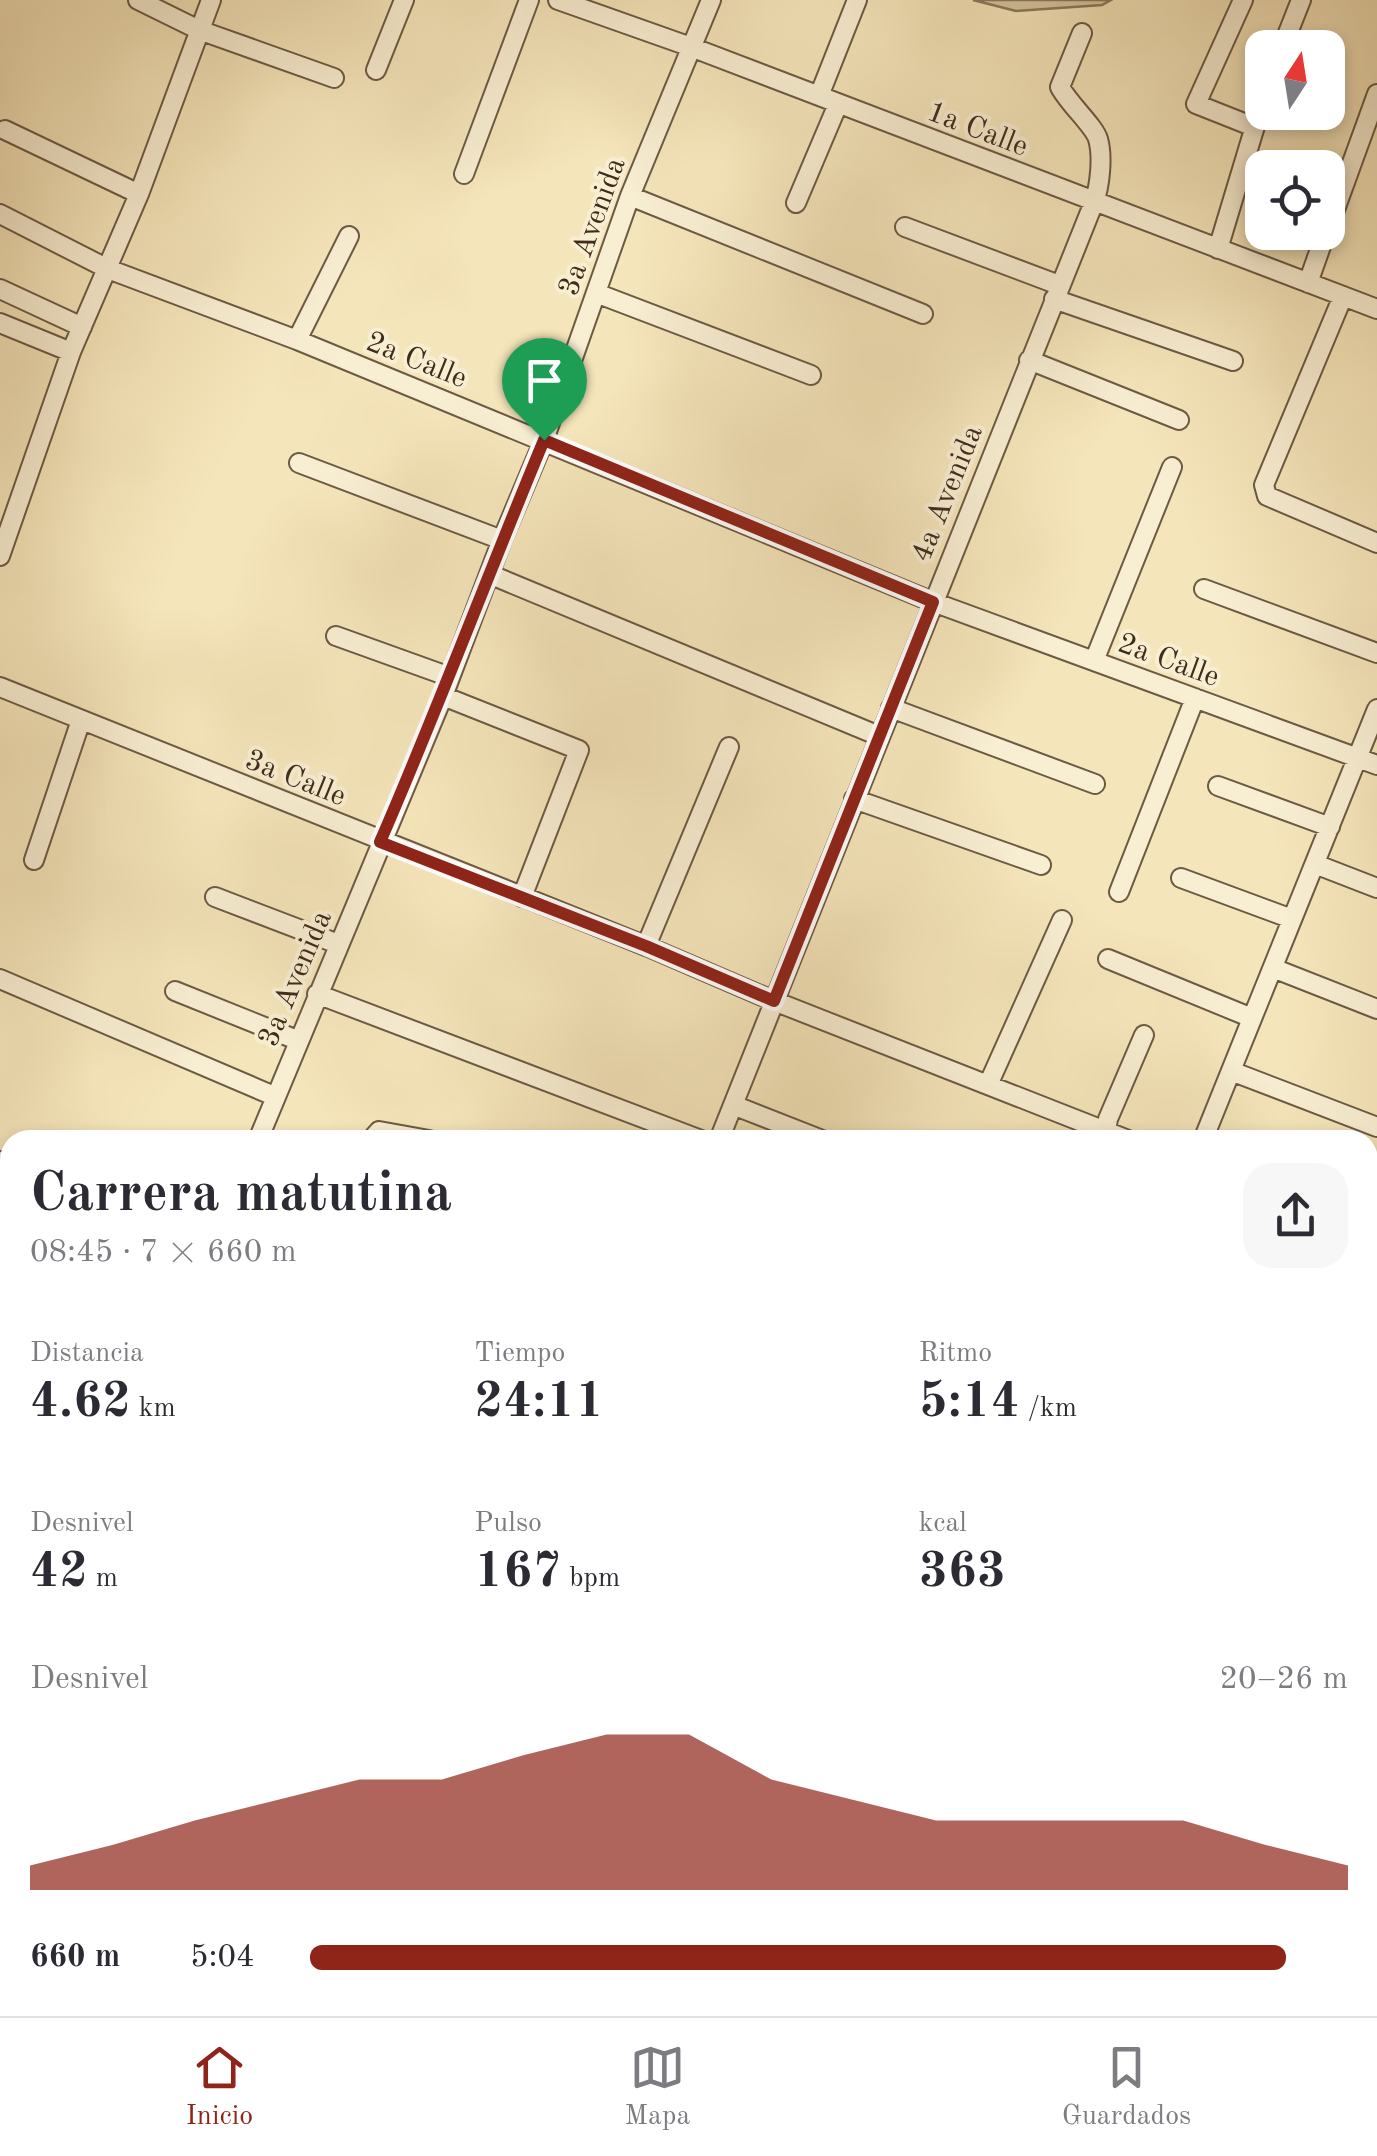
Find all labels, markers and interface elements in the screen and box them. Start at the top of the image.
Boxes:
north arrow [1245,30,1345,130]
map controls [1245,30,1345,250]
street label: 1a Calle [923,97,1032,163]
button: locate [1245,150,1345,250]
street label: 3a Avenida [554,153,632,300]
street label: 2a Calle [362,327,471,395]
pin [502,338,587,441]
icon: arrive [517,353,572,408]
street label: 4a Avenida [907,421,989,566]
street label: 2a Calle [1114,629,1223,693]
street label: 3a Calle [241,745,350,813]
street label: 3a Avenida [254,906,338,1051]
button: share [1243,1163,1348,1268]
text: Carrera matutina [30,1168,452,1223]
text: 08:45 · 7 × 660 m [30,1237,297,1269]
text: Distancia [30,1340,144,1368]
text: Tiempo [474,1340,565,1368]
text: Ritmo [919,1340,992,1368]
text: 4.62 [30,1378,131,1428]
text: 24:11 [474,1378,604,1428]
text: 5:14 [919,1378,1020,1428]
text: km [131,1395,176,1423]
text: /km [1020,1395,1077,1423]
text: Desnivel [30,1510,134,1538]
text: Pulso [474,1510,542,1538]
text: kcal [919,1510,967,1538]
text: 42 [30,1548,88,1598]
text: 167 [474,1548,561,1598]
text: 363 [919,1548,1006,1598]
text: m [88,1565,118,1593]
text: bpm [561,1565,620,1593]
text: Desnivel [30,1664,148,1696]
text: 20–26 m [1220,1664,1348,1696]
text: 660 m [30,1942,120,1974]
text: 5:04 [190,1942,255,1974]
tab: Inicio [186,2040,253,2135]
tab: Mapa [625,2040,690,2135]
tab: Guardados [1062,2040,1191,2135]

